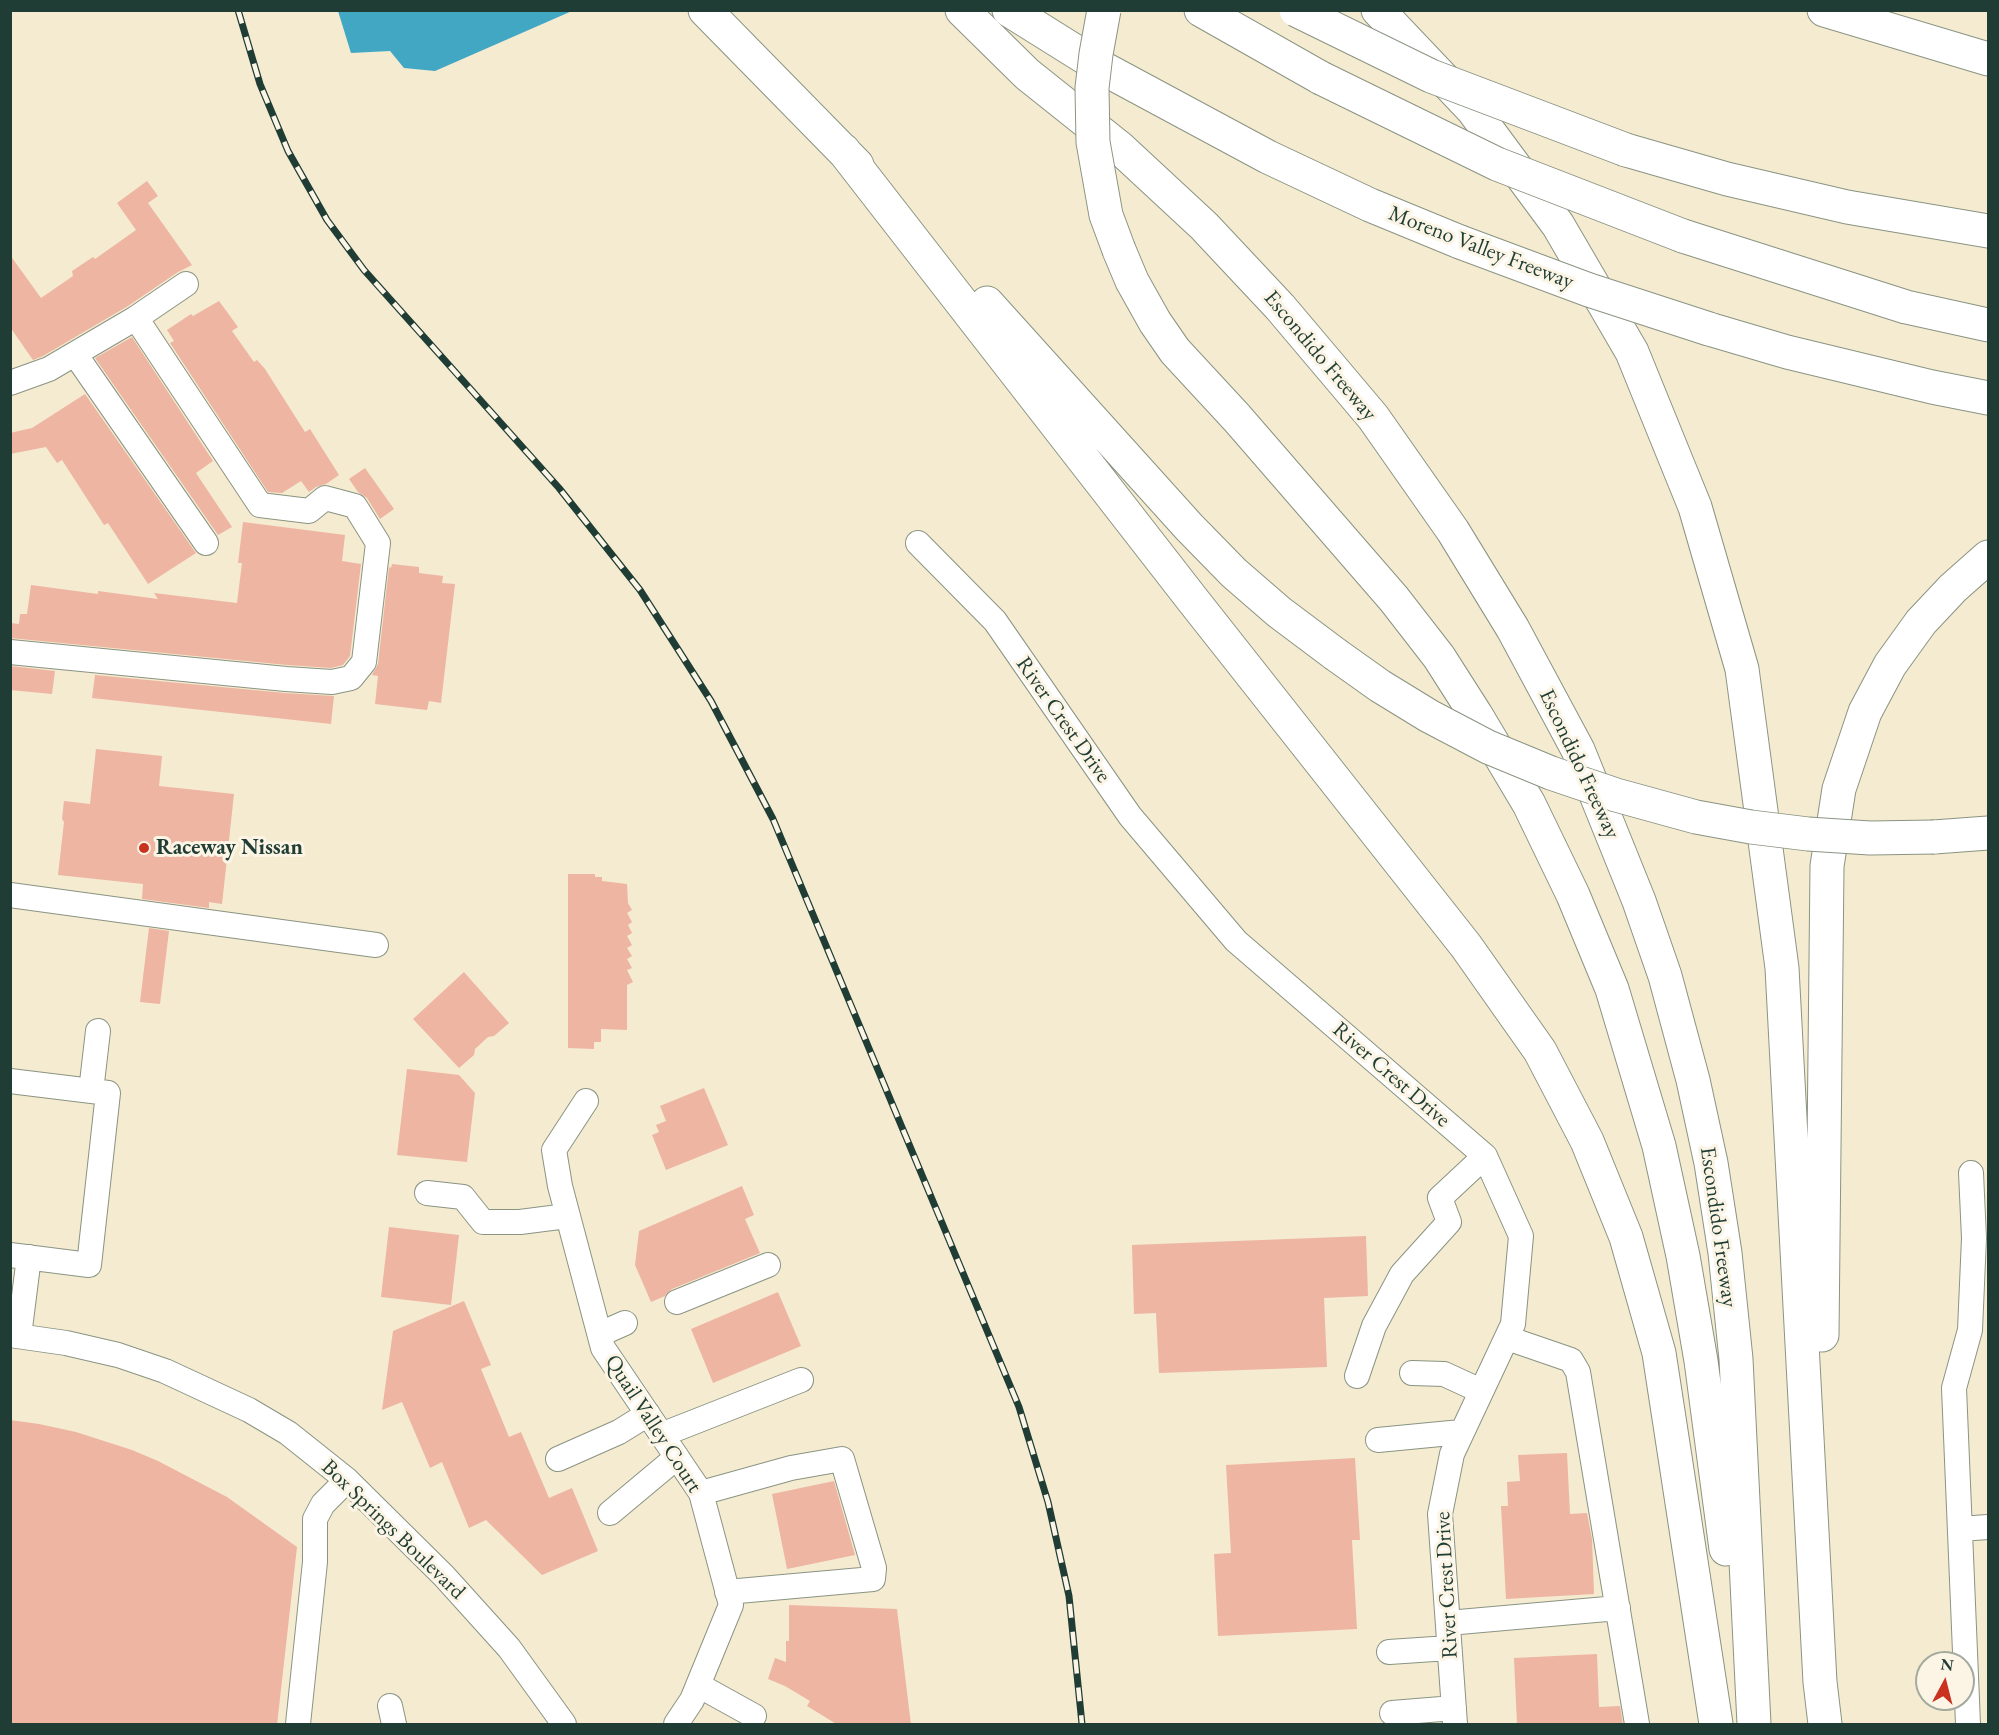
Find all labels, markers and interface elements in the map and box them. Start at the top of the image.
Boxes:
street label: Moreno Valley Freeway [1385,201,1577,295]
street label: Escondido Freeway [1258,285,1382,427]
street label: River Crest Drive [1010,652,1116,788]
street label: Escondido Freeway [1533,685,1625,843]
place label: Raceway Nissan [156,835,303,861]
marker: Raceway Nissan [137,841,151,855]
street label: River Crest Drive [1327,1017,1455,1133]
street label: Escondido Freeway [1694,1145,1742,1309]
street label: Quail Valley Court [599,1350,707,1498]
street label: Box Springs Boulevard [316,1455,470,1605]
street label: River Crest Drive [1430,1511,1464,1659]
north arrow [1915,1651,1975,1711]
text: N [1939,1653,1955,1676]

